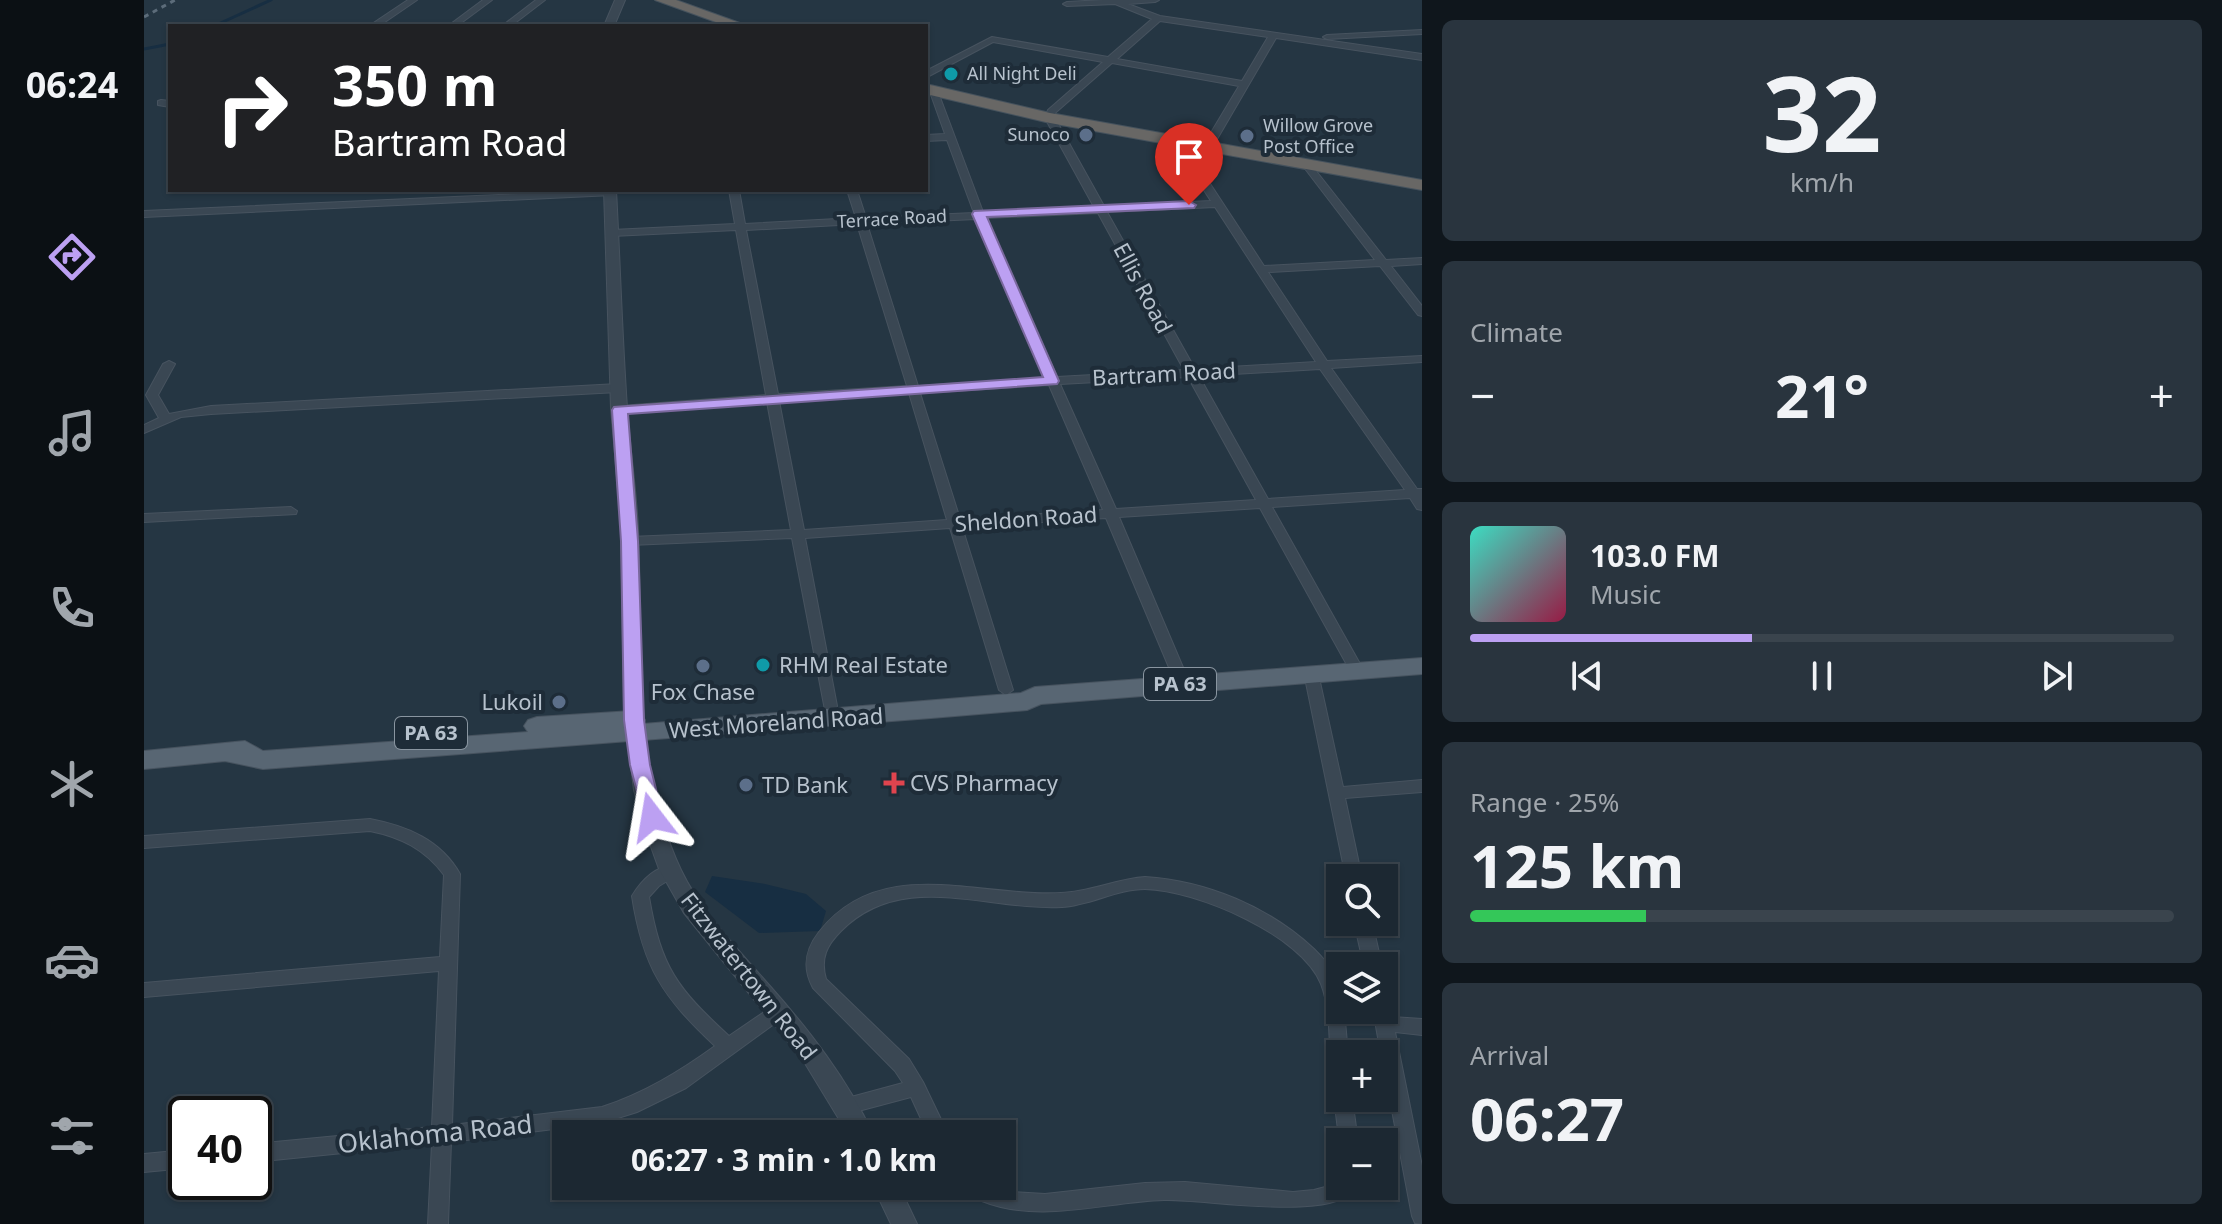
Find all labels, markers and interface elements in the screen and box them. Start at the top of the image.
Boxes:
text: 32 [1763,41,1881,182]
text: 350 m [332,46,497,122]
icon: right [200,56,304,160]
text: 06:24 [26,60,118,109]
place label: All Night Deli [967,61,1077,85]
marker: All Night Deli [942,65,960,83]
place label: Willow Grove Post Office [1263,113,1373,158]
text: Bartram Road [332,118,567,167]
place label: Sunoco [1007,122,1070,146]
pin [1155,123,1223,205]
marker: Sunoco [1077,126,1095,144]
marker: Willow Grove Post Office [1238,127,1256,145]
icon: arrive [1167,135,1211,179]
text: km/h [1790,164,1854,200]
street label: Terrace Road [836,203,948,233]
icon: directions [44,229,100,285]
street label: Ellis Road [1108,237,1180,338]
text: Climate [1470,314,1563,350]
street label: Bartram Road [1091,354,1237,392]
text: 21° [1775,354,1869,436]
text: − [1470,365,1495,425]
text: + [2149,365,2174,425]
icon: music [44,405,100,461]
street label: Sheldon Road [954,498,1098,538]
text: 103.0 FM [1590,535,1720,576]
text: Music [1590,576,1661,612]
icon: phone [44,580,100,636]
place label: RHM Real Estate [779,649,948,679]
icon: previous [1565,654,1609,698]
icon: pause [1800,654,1844,698]
icon: next [2035,654,2079,698]
marker: RHM Real Estate [754,656,772,674]
marker: Fox Chase [694,657,712,675]
road number: PA 63 [1144,668,1216,700]
place label: Fox Chase [651,676,755,706]
place label: Lukoil [481,686,543,716]
marker: Lukoil [550,693,568,711]
street label: West Moreland Road [668,700,884,744]
road number: PA 63 [395,717,467,749]
icon: climate [44,756,100,812]
place label: CVS Pharmacy [910,767,1059,797]
place label: TD Bank [762,769,848,799]
marker: CVS Pharmacy [885,774,903,792]
position arrow [610,775,694,859]
marker: TD Bank [737,776,755,794]
text: Range · 25% [1470,784,1619,820]
text: 125 km [1470,824,1684,906]
map controls [1326,864,1398,1200]
button: search [1326,864,1398,936]
street label: Fitzwatertown Road [675,885,825,1065]
icon: car [44,932,100,988]
button: layers [1326,952,1398,1024]
text: Arrival [1470,1037,1549,1073]
button: + [1326,1040,1398,1112]
text: 06:27 [1470,1077,1624,1159]
speed limit sign: 40 [168,1096,272,1200]
street label: Oklahoma Road [336,1105,534,1161]
icon: filters [44,1108,100,1164]
button: − [1326,1128,1398,1200]
text: 06:27 · 3 min · 1.0 km [631,1139,937,1180]

